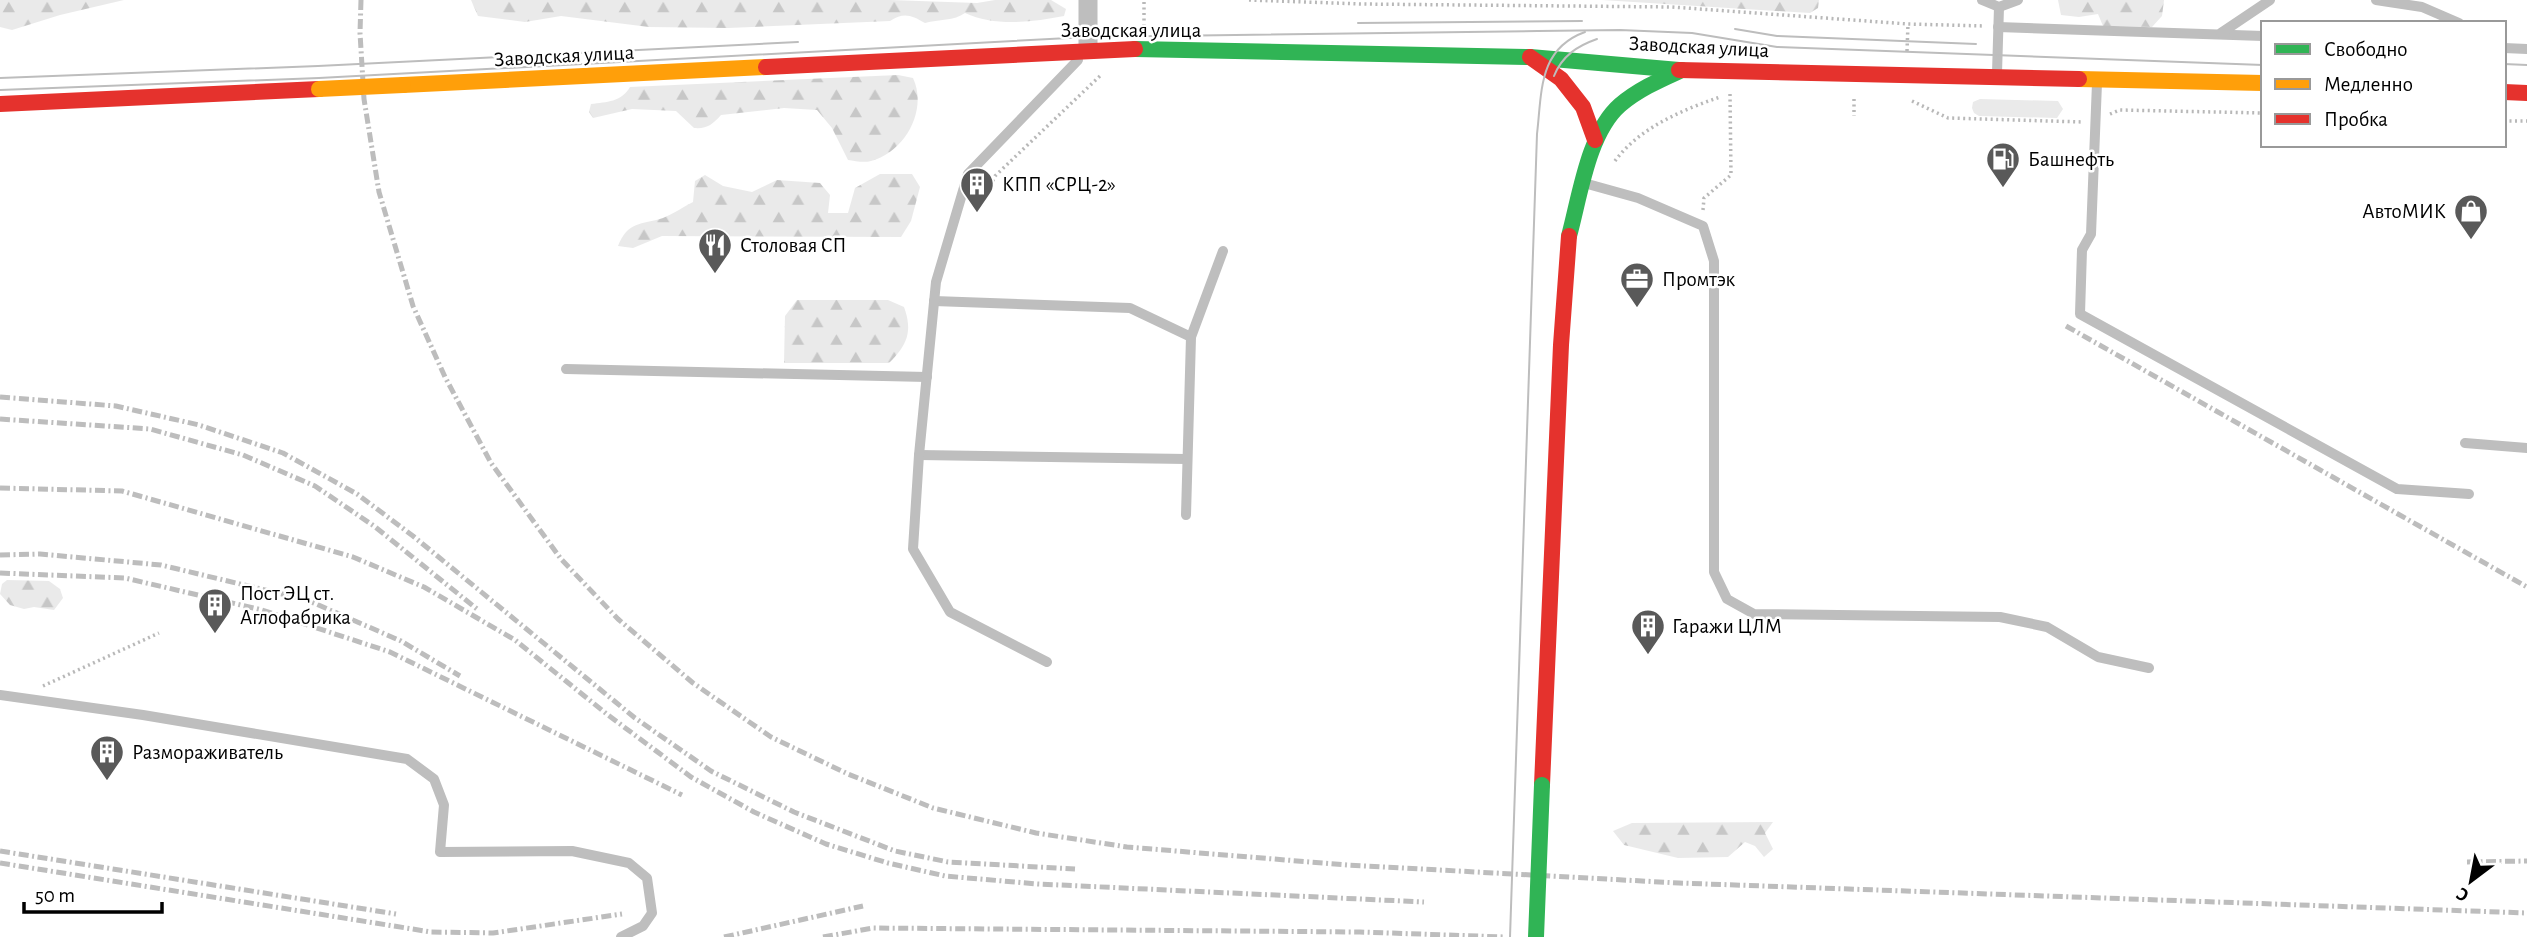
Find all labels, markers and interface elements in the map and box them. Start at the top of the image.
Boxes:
street label: Заводская улица [1061,20,1202,41]
legend [2261,21,2506,147]
street label: Заводская улица [1628,33,1770,61]
text: Свободно [2324,39,2408,60]
street label: Заводская улица [493,42,635,70]
text: Медленно [2324,74,2413,95]
text: Пробка [2324,109,2388,130]
fuel station icon: Башнефть [1984,140,2022,189]
place label: Башнефть [2028,149,2114,170]
building icon: КПП «СРЦ-2» [958,165,996,214]
place label: КПП «СРЦ-2» [1002,174,1116,195]
shop icon: АвтоМИК [2452,192,2490,241]
place label: АвтоМИК [2362,201,2446,222]
restaurant icon: Столовая СП [696,226,734,275]
place label: Столовая СП [740,235,847,256]
office icon: Промтэк [1618,260,1656,309]
place label: Промтэк [1662,269,1736,290]
place label: Пост ЭЦ ст. Аглофабрика [240,583,351,628]
building icon: Пост ЭЦ ст. Аглофабрика [196,586,234,635]
building icon: Гаражи ЦЛМ [1629,607,1667,656]
place label: Гаражи ЦЛМ [1672,616,1782,637]
building icon: Размораживатель [88,733,126,782]
place label: Размораживатель [132,742,283,763]
north arrow [2436,846,2506,916]
scale bar [24,870,163,914]
text: С [2453,883,2472,905]
text: 50 m [35,885,75,906]

